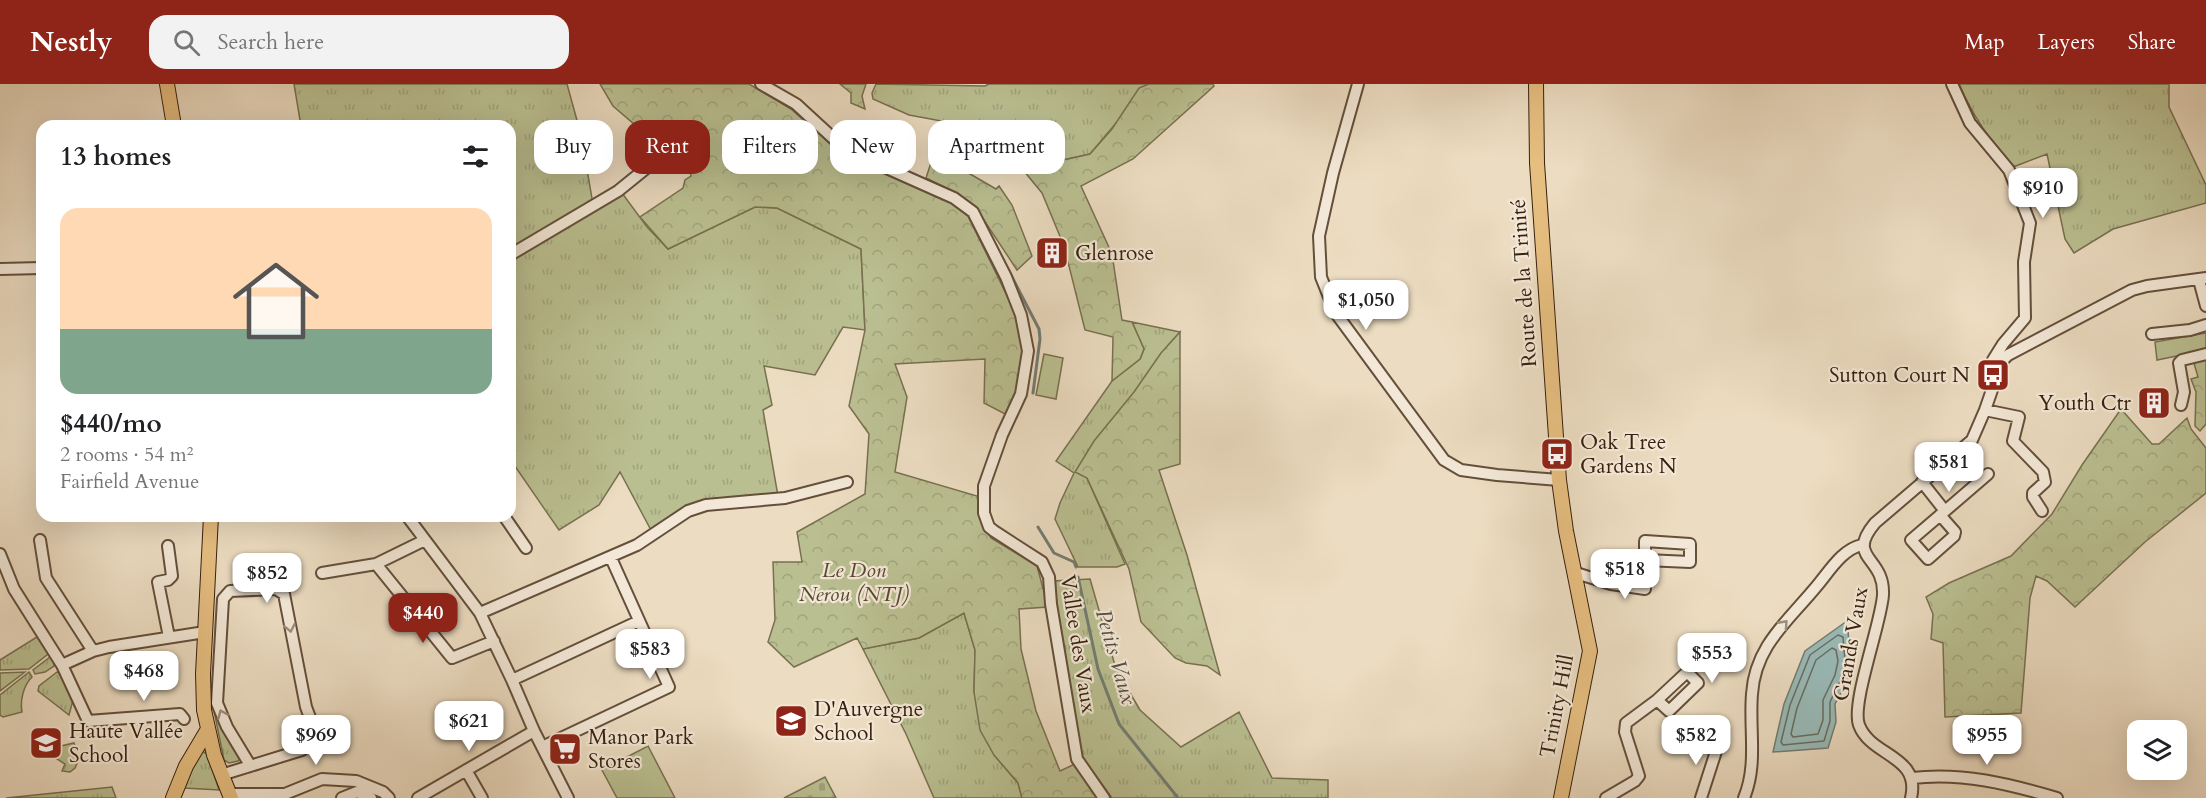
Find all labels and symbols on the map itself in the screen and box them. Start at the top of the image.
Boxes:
pin: $910 [2007,168,2079,219]
street label: Route de la Trinité [1504,198,1544,368]
building icon: Glenrose [1034,235,1070,271]
place label: Glenrose [1075,239,1154,268]
pin: $1,050 [1317,280,1415,331]
bus stop icon: Sutton Court N [1975,357,2011,393]
place label: Sutton Court N [1829,361,1970,390]
building icon: Youth Ctr [2136,385,2172,421]
place label: Youth Ctr [2038,389,2131,418]
place label: Oak Tree Gardens N [1580,428,1677,481]
bus stop icon: Oak Tree Gardens N [1539,436,1575,472]
pin: $581 [1913,442,1985,493]
pin: $518 [1589,549,1661,600]
pin: $852 [231,553,303,604]
park label: Le Don Nerou (NTJ) [799,556,909,609]
street label: Vallee des Vaux [1053,573,1103,716]
street label: Grands Vaux [1827,584,1875,703]
pin: $440 [387,593,459,644]
water label: Petits Vaux [1088,606,1144,708]
one-way arrow [1777,620,1788,631]
one-way arrow [283,623,296,633]
pin: $583 [614,629,686,680]
pin: $553 [1676,633,1748,684]
pin: $468 [108,651,180,702]
street label: Trinity Hill [1533,652,1581,760]
place label: D'Auvergne School [814,695,923,748]
pin: $621 [433,701,505,752]
school or university icon: D'Auvergne School [773,703,809,739]
one-way arrow [217,709,229,720]
pin: $969 [280,715,352,766]
pin: $582 [1660,715,1732,766]
pin: $955 [1951,715,2023,766]
place label: Haute Vallée School [69,717,183,770]
place label: Manor Park Stores [588,723,695,776]
school or university icon: Haute Vallée School [28,725,64,761]
supermarket icon: Manor Park Stores [547,731,583,767]

